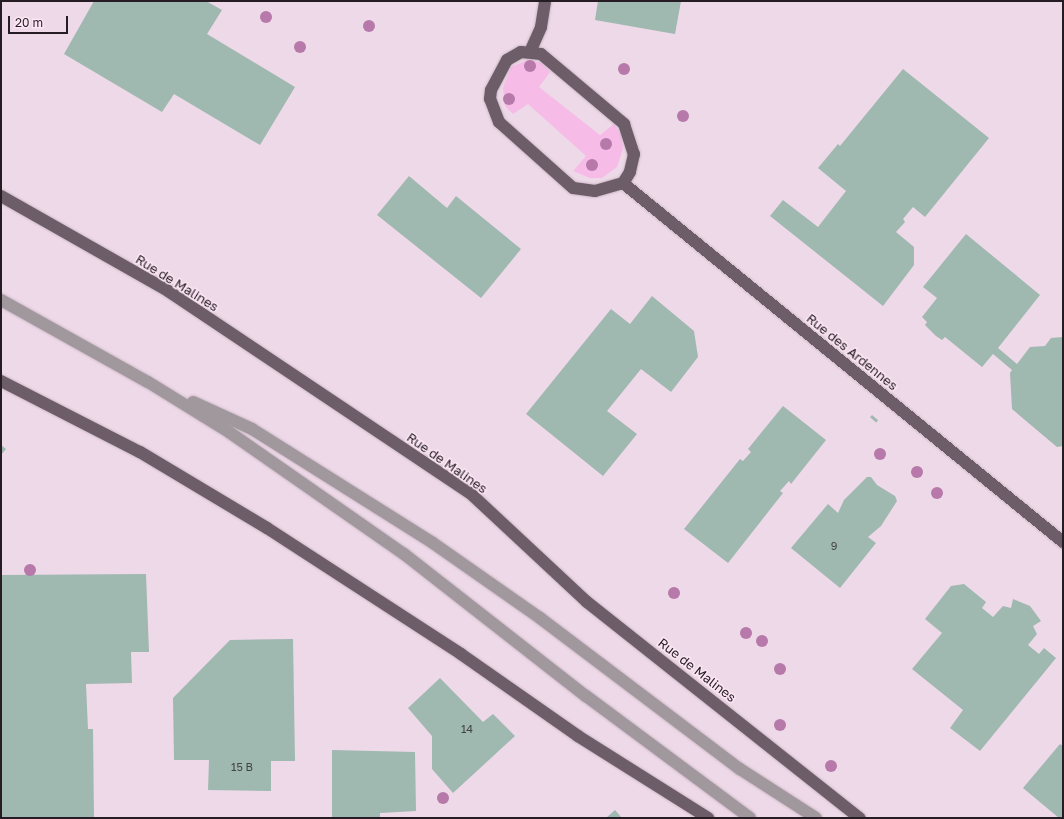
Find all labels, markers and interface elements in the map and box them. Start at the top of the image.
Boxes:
scale bar [10,8,70,34]
text: 20 m [15,15,43,30]
street label: Rue de Malines [133,251,221,315]
street label: Rue des Ardennes [803,311,901,393]
street label: Rue de Malines [404,429,490,497]
house number: 9 [831,539,837,553]
street label: Rue de Malines [655,635,739,705]
house number: 14 [461,722,473,736]
house number: 15 B [231,760,253,774]

